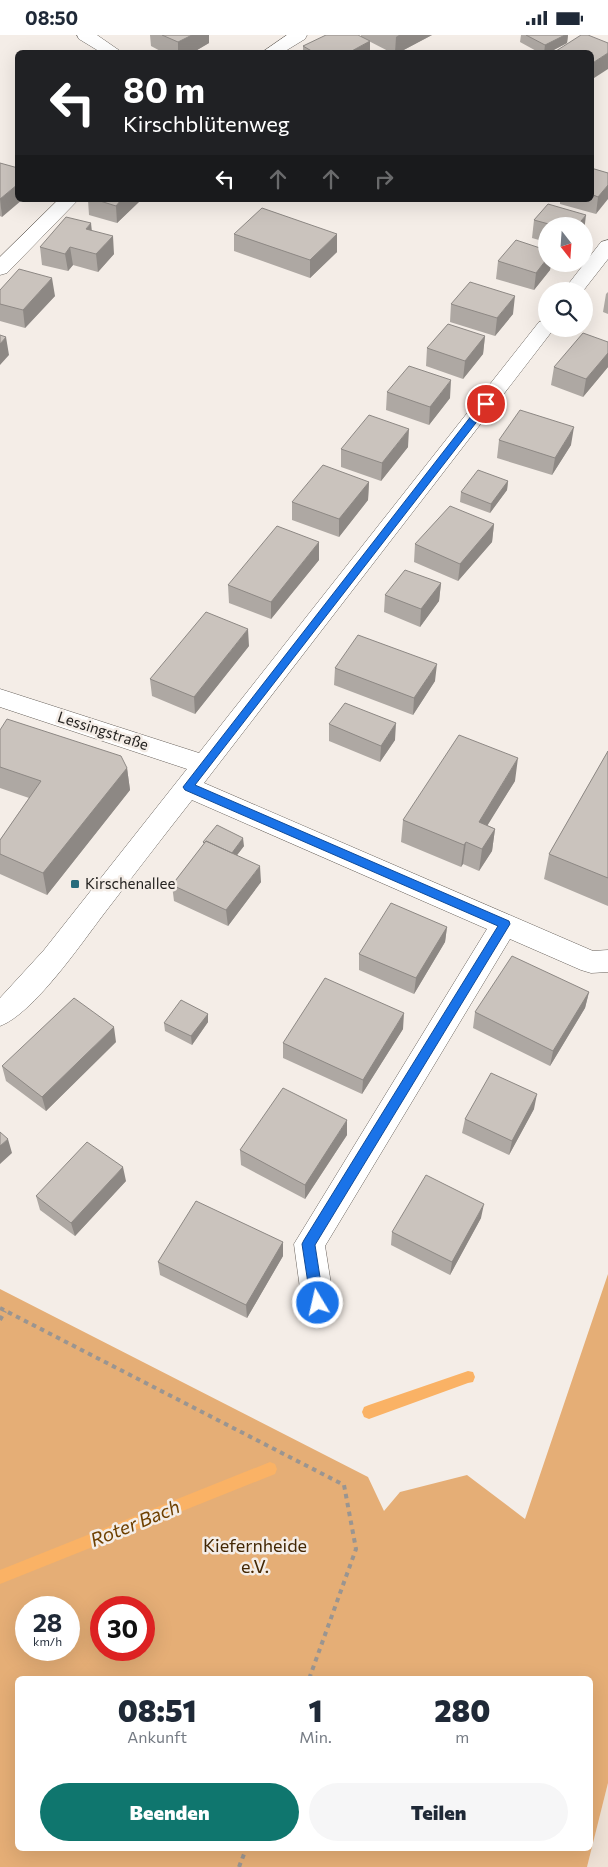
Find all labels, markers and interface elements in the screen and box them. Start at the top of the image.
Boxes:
text: 08:50 [25,6,78,29]
text: 80 m [123,67,205,110]
icon: left [40,70,105,135]
text: Kirschblütenweg [123,110,290,137]
icon: left [211,165,239,193]
icon: ahead [264,165,292,193]
icon: ahead [317,165,345,193]
icon: right [370,165,398,193]
north arrow [538,217,592,273]
map controls [538,217,593,337]
button: search [538,282,593,337]
pin [465,383,507,425]
icon: arrive [472,390,500,418]
street label: Lessingstraße [56,707,151,753]
place label: Kirschenallee [85,874,175,892]
marker: Kirschenallee [69,878,81,890]
position arrow [291,1276,343,1328]
water label: Roter Bach [87,1494,183,1551]
park label: Kiefernheide e.V. [203,1534,307,1577]
speed limit sign: 30 [90,1596,155,1661]
text: 28 [33,1607,62,1637]
text: km/h [33,1634,62,1648]
text: 08:51 [118,1691,197,1728]
text: 1 [308,1691,322,1728]
text: 280 [434,1691,490,1728]
text: Ankunft [127,1727,187,1746]
text: Min. [299,1727,332,1746]
text: m [455,1727,469,1746]
button: Beenden [40,1783,299,1841]
button: Teilen [309,1783,568,1841]

